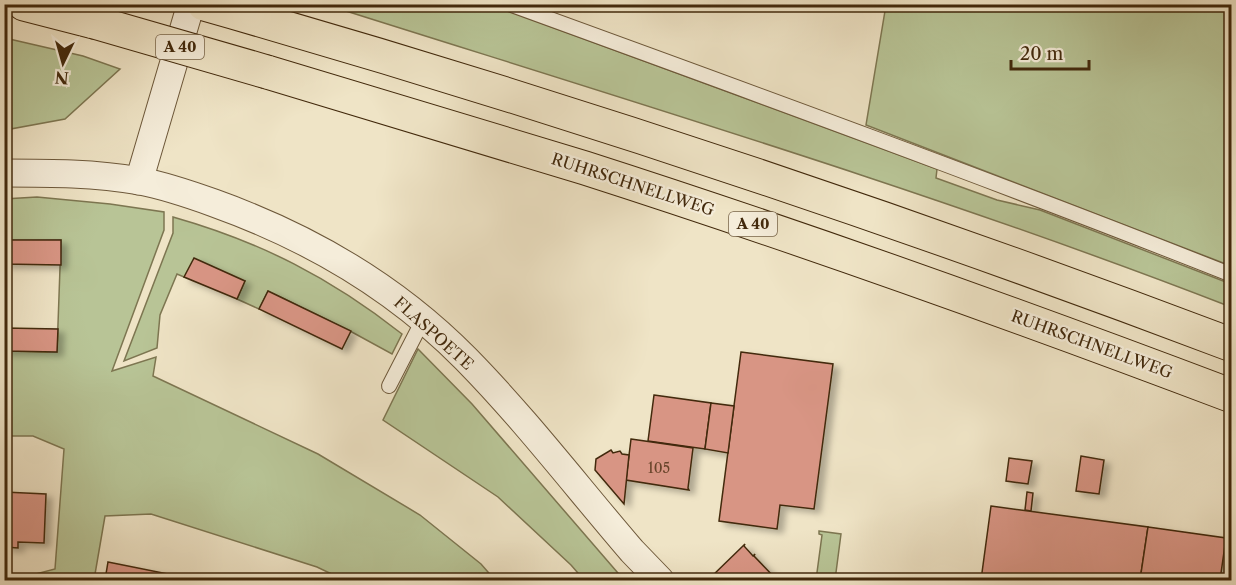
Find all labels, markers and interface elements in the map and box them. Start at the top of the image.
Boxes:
north arrow [33,33,93,93]
scale bar [1011,33,1089,71]
road number: A 40 [156,35,204,59]
text: 20 m [1020,43,1064,65]
text: N [54,67,69,89]
street label: RUHRSCHNELLWEG [549,148,717,220]
road number: A 40 [729,212,777,236]
street label: FLASPOETE [390,292,478,374]
street label: RUHRSCHNELLWEG [1009,305,1175,383]
house number: 105 [648,459,670,477]

